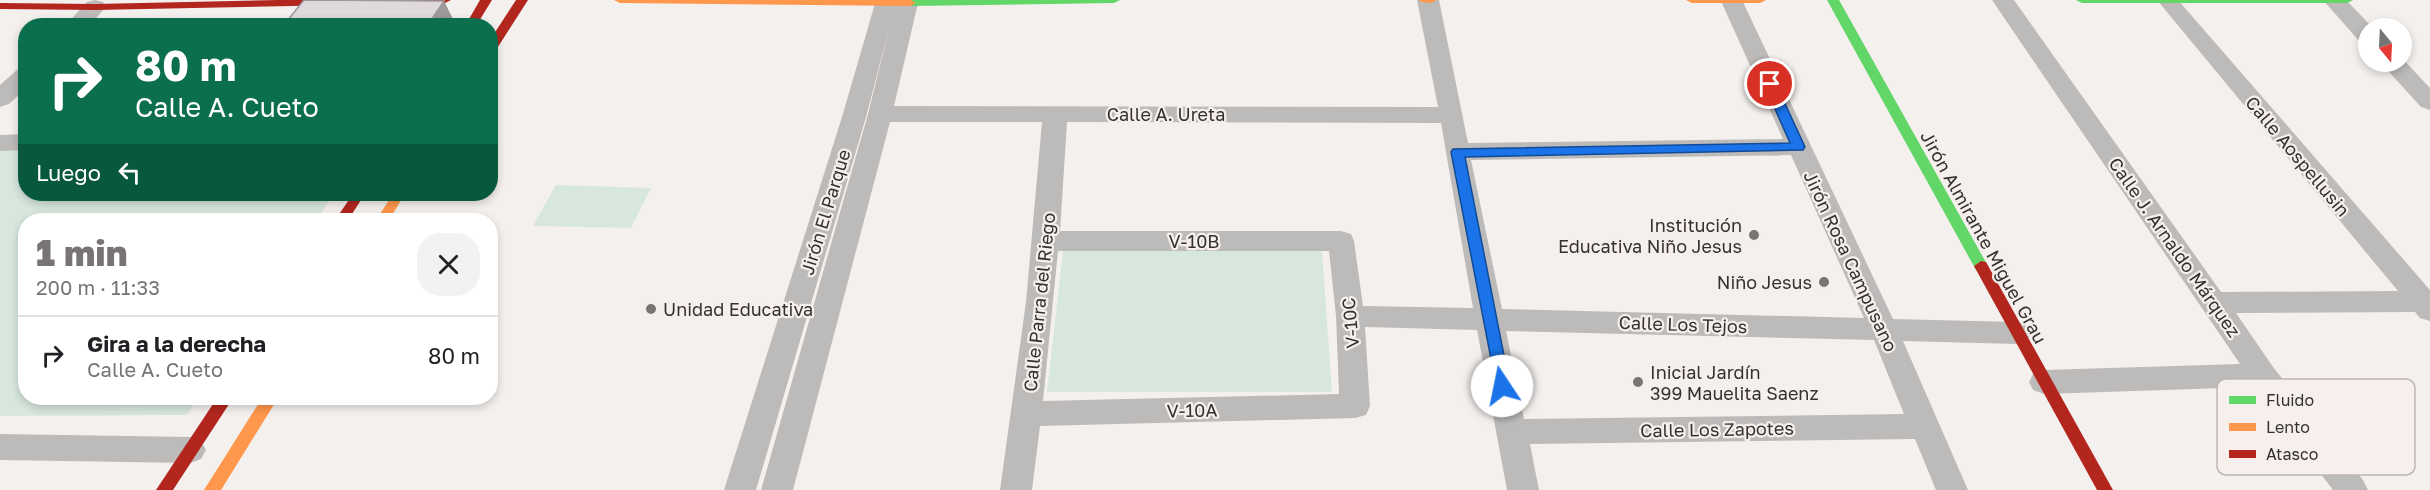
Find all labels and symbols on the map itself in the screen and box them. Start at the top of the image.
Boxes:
north arrow [2358,18,2412,72]
pin [1744,58,1795,109]
street label: Calle Aospellusin [2241,91,2355,221]
street label: Calle A. Ureta [1107,103,1225,125]
street label: Jirón Almirante Miguel Grau [1916,127,2052,347]
street label: Jirón El Parque [795,146,855,278]
street label: Calle J. Arnaldo Márquez [2105,153,2245,341]
street label: Jirón Rosa Campusano [1799,167,1903,355]
street label: Calle Parra del Riego [1019,211,1059,393]
place label: Institución Educativa Niño Jesus [1558,214,1742,257]
marker: Institución Educativa Niño Jesus [1747,228,1761,242]
street label: V-10B [1169,230,1219,252]
place label: Niño Jesus [1717,271,1812,293]
marker: Niño Jesus [1817,275,1831,289]
street label: V-10C [1337,297,1363,349]
place label: Unidad Educativa [663,298,813,320]
marker: Unidad Educativa [644,302,658,316]
street label: Calle Los Tejos [1618,311,1748,337]
position arrow [1470,354,1534,418]
place label: Inicial Jardín 399 Mauelita Saenz [1650,361,1819,404]
marker: Inicial Jardín 399 Mauelita Saenz [1631,375,1645,389]
legend [2217,379,2415,475]
text: Fluido [2266,390,2314,410]
street label: V-10A [1166,399,1218,421]
street label: Calle Los Zapotes [1640,417,1794,441]
text: Lento [2266,417,2310,437]
text: Atasco [2266,444,2318,464]

